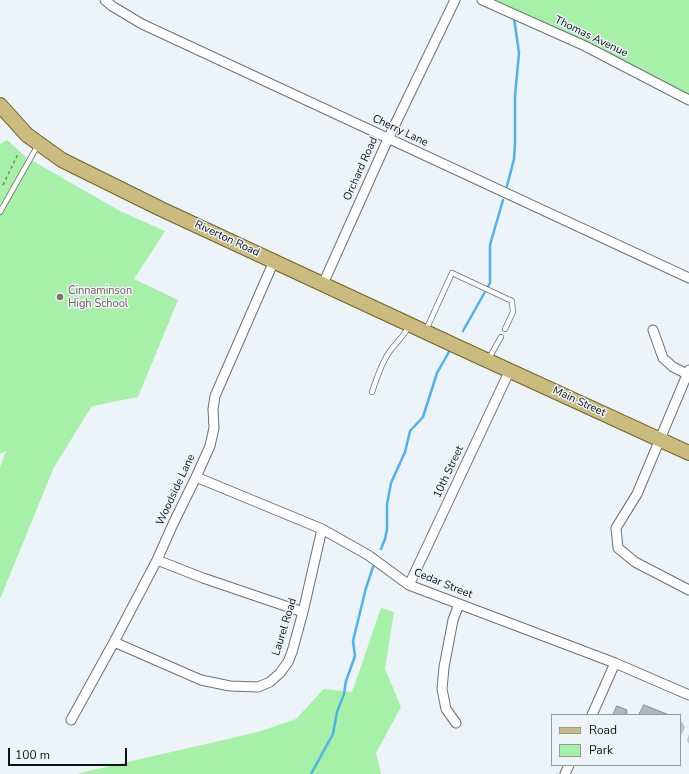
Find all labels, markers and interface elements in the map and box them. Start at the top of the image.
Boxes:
street label: Thomas Avenue [552,14,630,60]
street label: Cherry Lane [370,112,430,150]
street label: Orchard Road [341,135,381,203]
street label: Riverton Road [192,218,262,260]
place label: Cinnaminson High School [68,284,132,310]
marker: Cinnaminson High School [55,292,65,302]
street label: Main Street [550,384,608,420]
street label: 10th Street [431,444,467,500]
street label: Woodside Lane [154,452,198,528]
street label: Cedar Street [412,566,474,602]
street label: Laurel Road [270,597,300,657]
legend [551,714,681,766]
text: Road [589,722,617,738]
scale bar [10,740,129,766]
text: Park [589,742,613,758]
text: 100 m [15,747,50,763]

